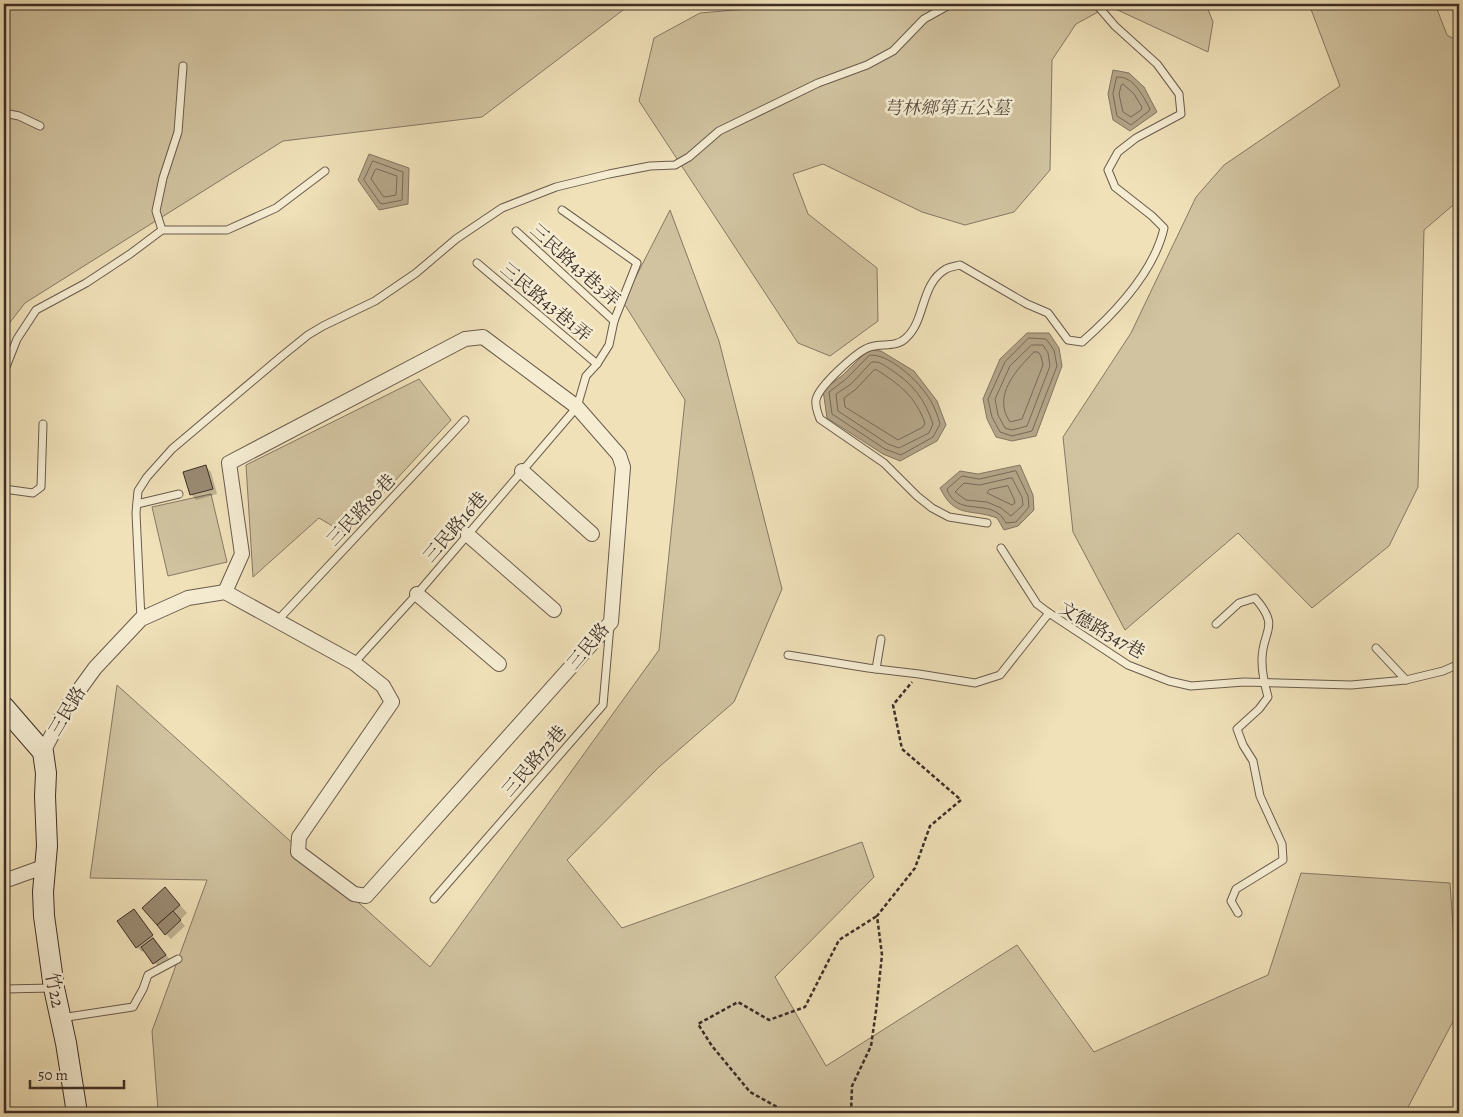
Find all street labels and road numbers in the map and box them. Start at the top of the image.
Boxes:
street label: 三民路43巷3弄 [525,218,625,312]
street label: 三民路43巷1弄 [495,257,597,347]
street label: 三民路80巷 [321,469,401,551]
street label: 三民路16巷 [418,486,492,568]
street label: 文德路347巷 [1055,596,1149,664]
street label: 三民路 [561,618,615,674]
street label: 三民路 [43,682,91,740]
street label: 三民路73巷 [496,720,572,802]
street label: 竹22 [40,970,70,1010]

